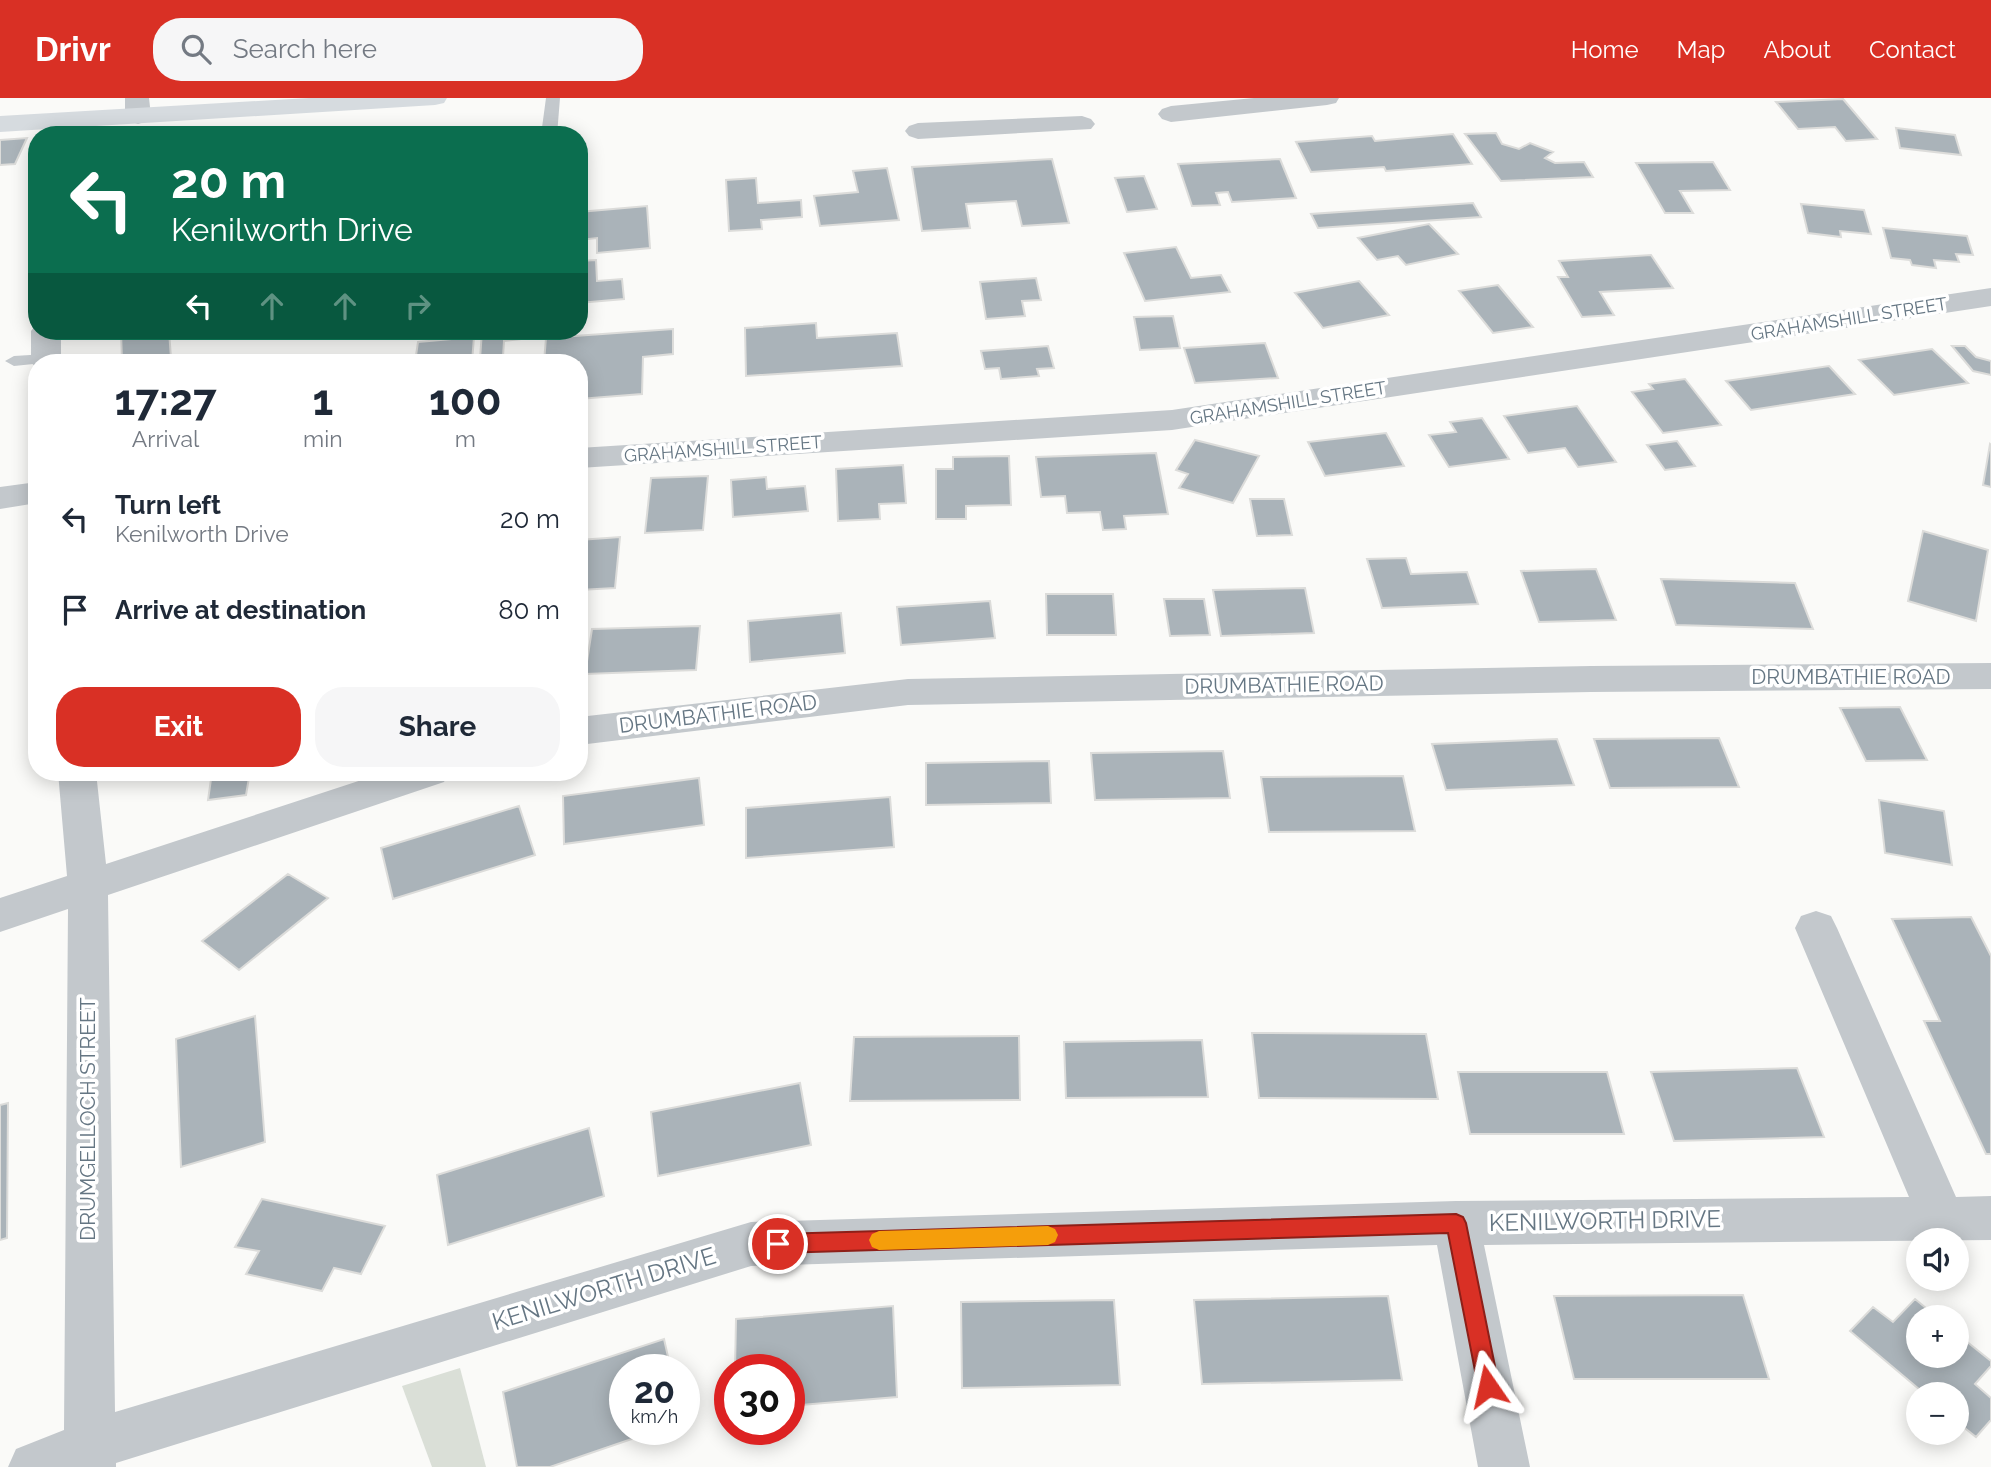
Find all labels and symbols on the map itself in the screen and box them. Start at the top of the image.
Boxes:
street label: GRAHAMSHILL STREET [1749,293,1948,344]
street label: GRAHAMSHILL STREET [1188,377,1387,428]
street label: GRAHAMSHILL STREET [623,431,823,466]
street label: DRUMBATHIE ROAD [1751,664,1951,689]
street label: DRUMBATHIE ROAD [1184,670,1384,699]
street label: DRUMBATHIE ROAD [618,689,818,738]
street label: DRUMGELLOCH STREET [75,997,100,1241]
street label: KENILWORTH DRIVE [1489,1204,1721,1237]
pin [748,1214,808,1274]
street label: KENILWORTH DRIVE [489,1241,719,1336]
position arrow [1451,1349,1525,1423]
speed limit sign: 30 [714,1354,805,1445]

